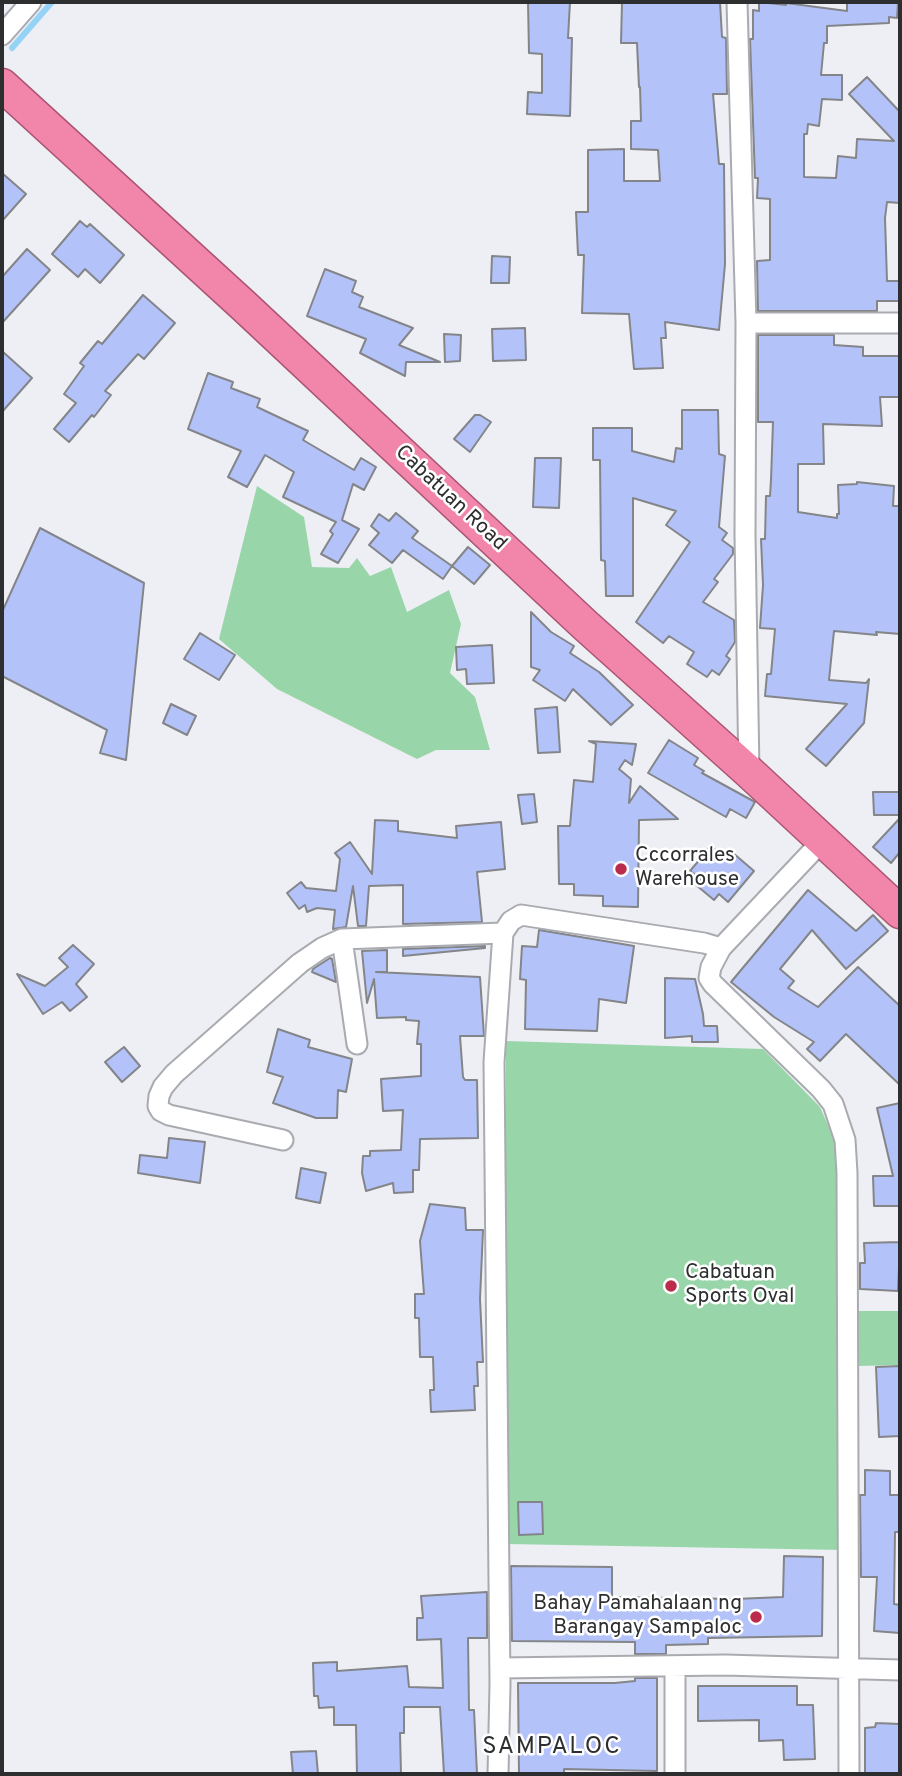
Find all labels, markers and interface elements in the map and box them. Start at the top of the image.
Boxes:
street label: Cabatuan Road [389,441,511,557]
place label: Cccorrales Warehouse [635,844,739,894]
marker: Cccorrales Warehouse [613,861,629,877]
place label: Cabatuan Sports Oval [685,1261,794,1311]
marker: Cabatuan Sports Oval [663,1278,679,1294]
place label: Bahay Pamahalaan ng Barangay Sampaloc [533,1592,742,1642]
marker: Bahay Pamahalaan ng Barangay Sampaloc [748,1609,764,1625]
district label: SAMPALOC [483,1734,621,1762]

